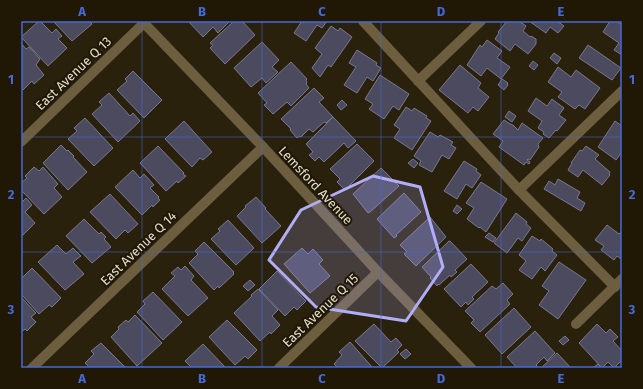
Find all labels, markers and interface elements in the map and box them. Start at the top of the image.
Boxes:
text: A [77,4,86,19]
text: B [198,4,206,19]
text: C [318,4,326,19]
text: D [437,4,446,19]
text: E [558,4,565,19]
street label: East Avenue Q 13 [32,34,114,113]
text: 1 [8,72,14,87]
text: 1 [629,72,635,87]
street label: Lemsford Avenue [276,143,356,227]
text: 2 [8,187,15,202]
text: 2 [629,187,636,202]
street label: East Avenue Q 14 [97,208,179,288]
street label: East Avenue Q 15 [279,271,361,350]
text: 3 [7,302,15,317]
text: 3 [628,302,636,317]
text: A [77,371,86,386]
text: B [198,371,206,386]
text: C [318,371,326,386]
text: D [437,371,446,386]
text: E [558,371,565,386]

